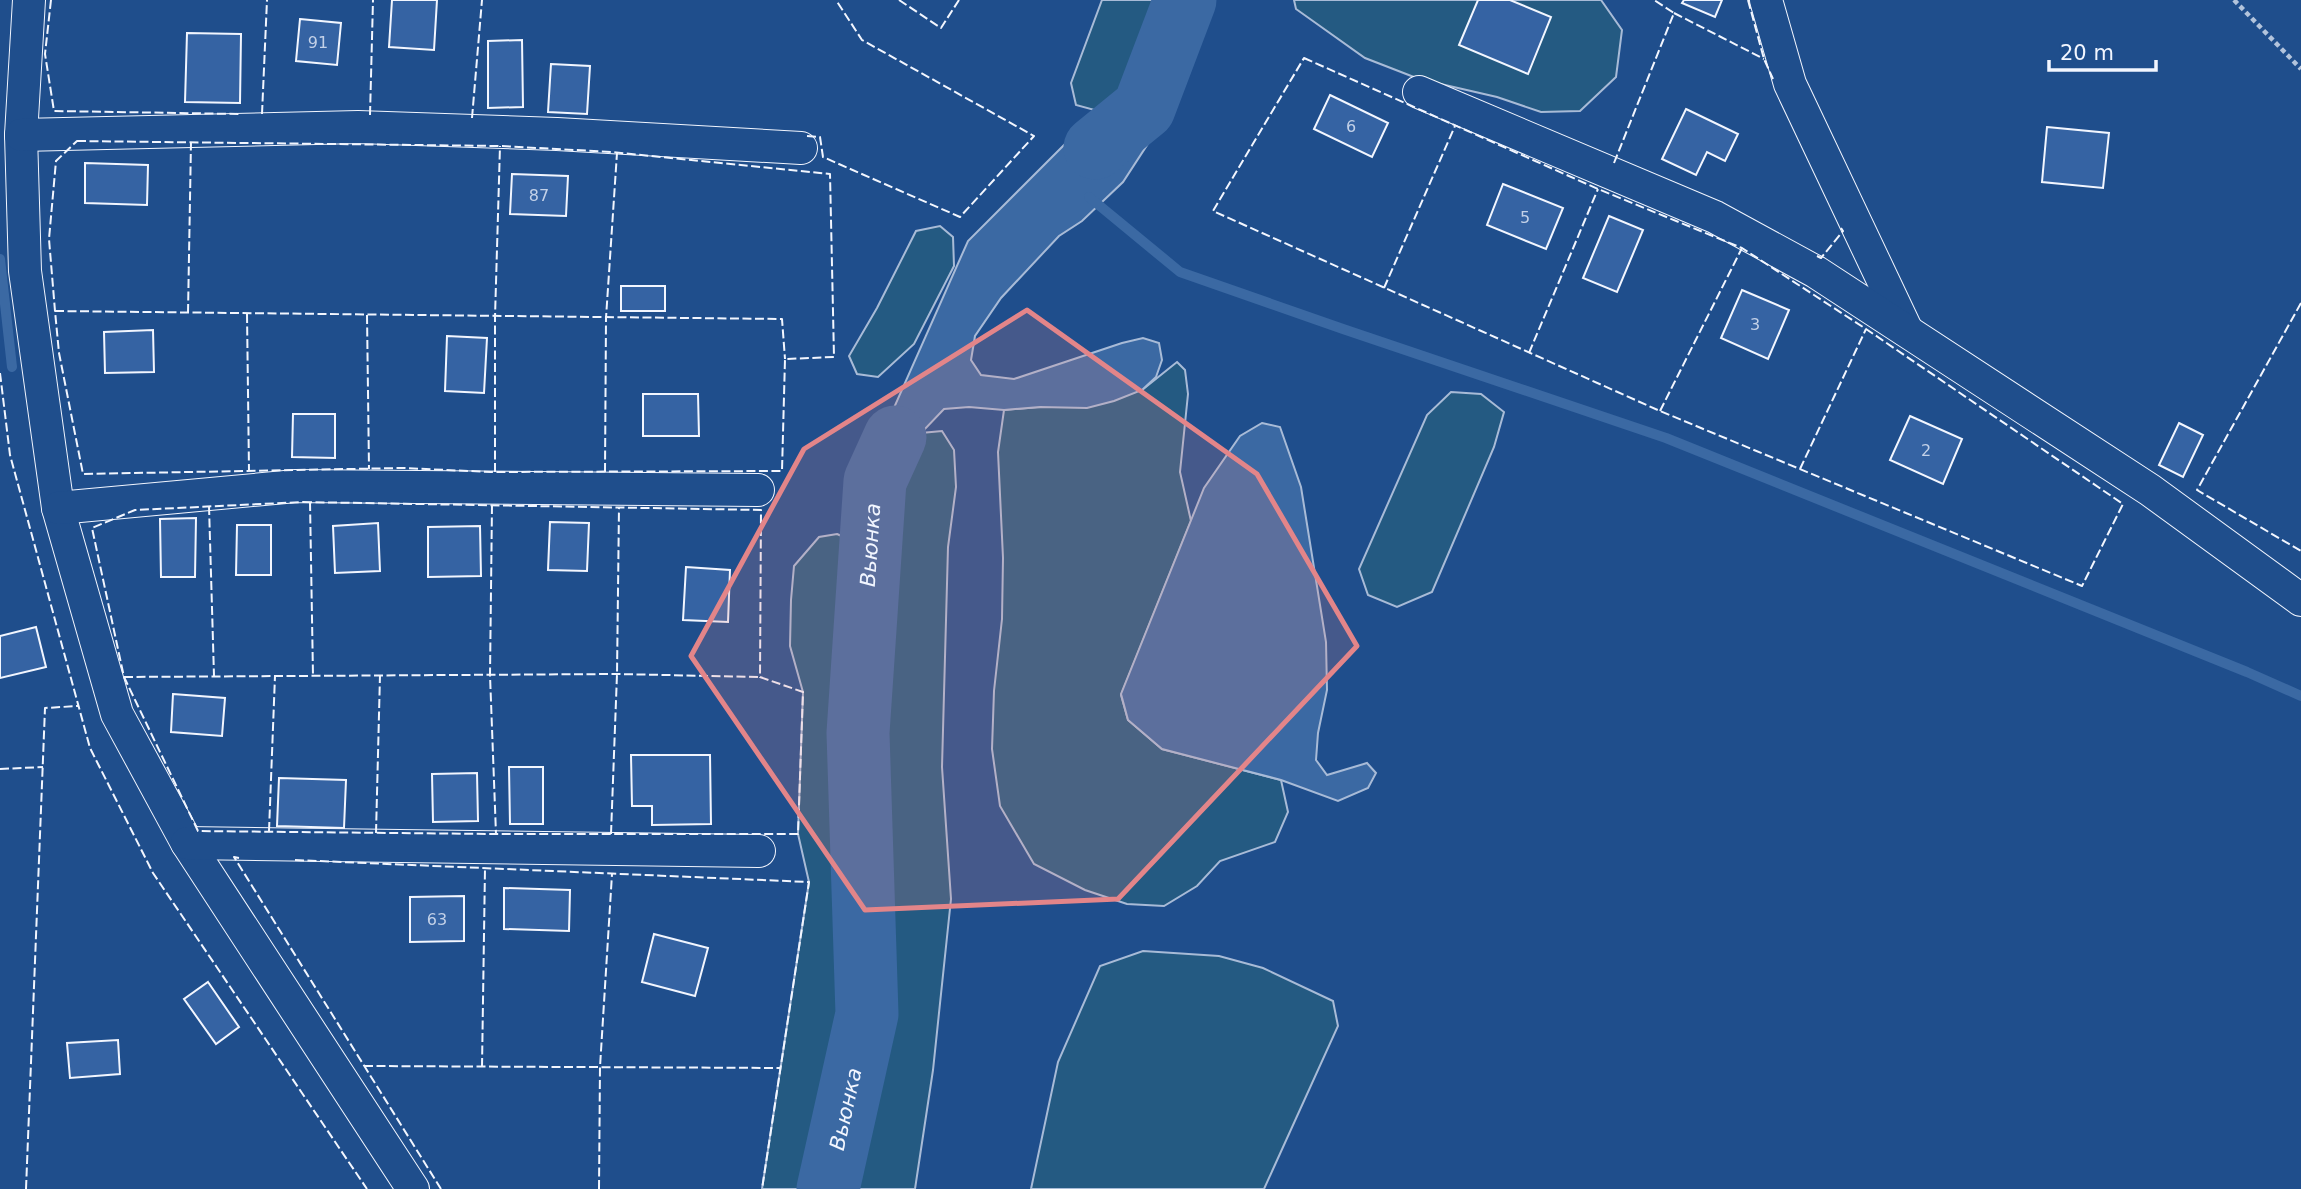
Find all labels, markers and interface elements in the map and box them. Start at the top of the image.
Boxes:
scale bar [2049,28,2156,72]
house number: 91 [308,33,328,52]
text: 20 m [2060,41,2114,65]
house number: 6 [1346,117,1356,136]
house number: 87 [529,186,549,205]
house number: 5 [1520,208,1530,227]
house number: 3 [1750,315,1760,334]
house number: 2 [1921,441,1931,460]
water label: Вьюнка [856,502,885,587]
house number: 63 [427,910,447,929]
water label: Вьюнка [825,1065,867,1152]

